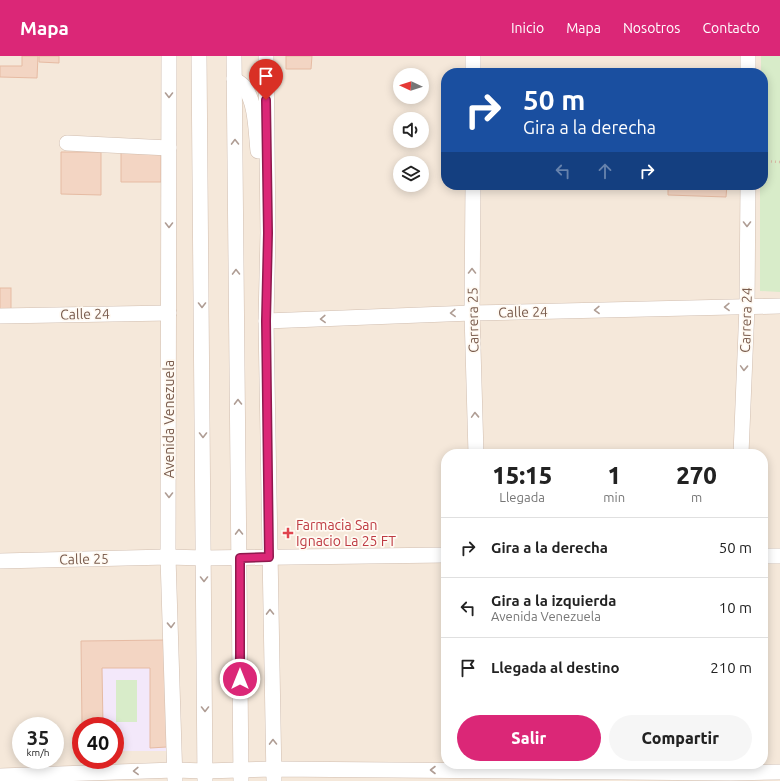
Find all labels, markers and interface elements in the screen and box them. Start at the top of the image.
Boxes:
text: Mapa [20,17,69,39]
text: Inicio [511,20,544,36]
text: Mapa [566,20,601,36]
text: Nosotros [623,20,680,36]
text: Contacto [702,20,760,36]
pin [249,59,283,100]
icon: arrive [255,65,277,87]
north arrow [393,68,429,104]
map controls [393,68,429,192]
icon: right [457,84,509,136]
text: 50 m [523,84,585,115]
one-way arrow [165,92,173,98]
button: sound [393,112,429,148]
text: Gira a la derecha [523,117,656,137]
one-way arrow [231,139,239,145]
button: layers [393,156,429,192]
icon: left [552,160,574,182]
icon: ahead [594,160,616,182]
icon: right [636,160,658,182]
one-way arrow [743,221,751,227]
one-way arrow [165,222,173,228]
one-way arrow [468,268,476,274]
one-way arrow [232,269,240,275]
street label: Carrera 25 [464,287,482,353]
street label: Carrera 24 [737,287,755,353]
one-way arrow [197,302,206,308]
one-way arrow [724,303,730,311]
street label: Calle 24 [498,304,548,320]
street label: Calle 24 [60,306,110,322]
one-way arrow [594,306,600,314]
one-way arrow [450,309,456,318]
one-way arrow [320,314,326,323]
street label: Avenida Venezuela [161,360,177,478]
one-way arrow [740,365,749,371]
one-way arrow [234,399,242,405]
one-way arrow [471,412,479,418]
one-way arrow [199,432,207,438]
text: 15:15 [492,462,552,489]
text: 1 [607,462,621,489]
text: 270 [676,462,717,489]
text: Llegada [499,490,545,504]
text: min [603,490,625,504]
text: m [691,490,702,504]
one-way arrow [165,492,173,498]
place label: Farmacia San Ignacio La 25 FT [296,517,396,549]
marker: Farmacia San Ignacio La 25 FT [283,528,293,538]
one-way arrow [235,529,243,535]
icon: right [457,537,479,559]
text: Gira a la derecha [491,539,608,556]
text: 50 m [719,539,752,556]
street label: Calle 25 [59,551,109,567]
one-way arrow [200,576,208,582]
text: Gira a la izquierda [491,592,617,609]
icon: left [457,597,479,619]
text: 10 m [719,599,752,616]
one-way arrow [266,609,274,615]
text: Avenida Venezuela [491,609,601,623]
one-way arrow [166,622,175,628]
icon: arrive [457,657,479,679]
position arrow [219,658,261,700]
text: Llegada al destino [491,659,620,676]
text: 210 m [710,659,752,676]
one-way arrow [201,706,209,712]
button: Salir [457,715,601,761]
button: Compartir [609,715,752,761]
speed limit sign: 40 [72,717,124,769]
text: 35 [27,726,49,749]
one-way arrow [269,739,277,745]
text: km/h [26,747,50,758]
one-way arrow [430,766,436,774]
one-way arrow [133,767,139,775]

